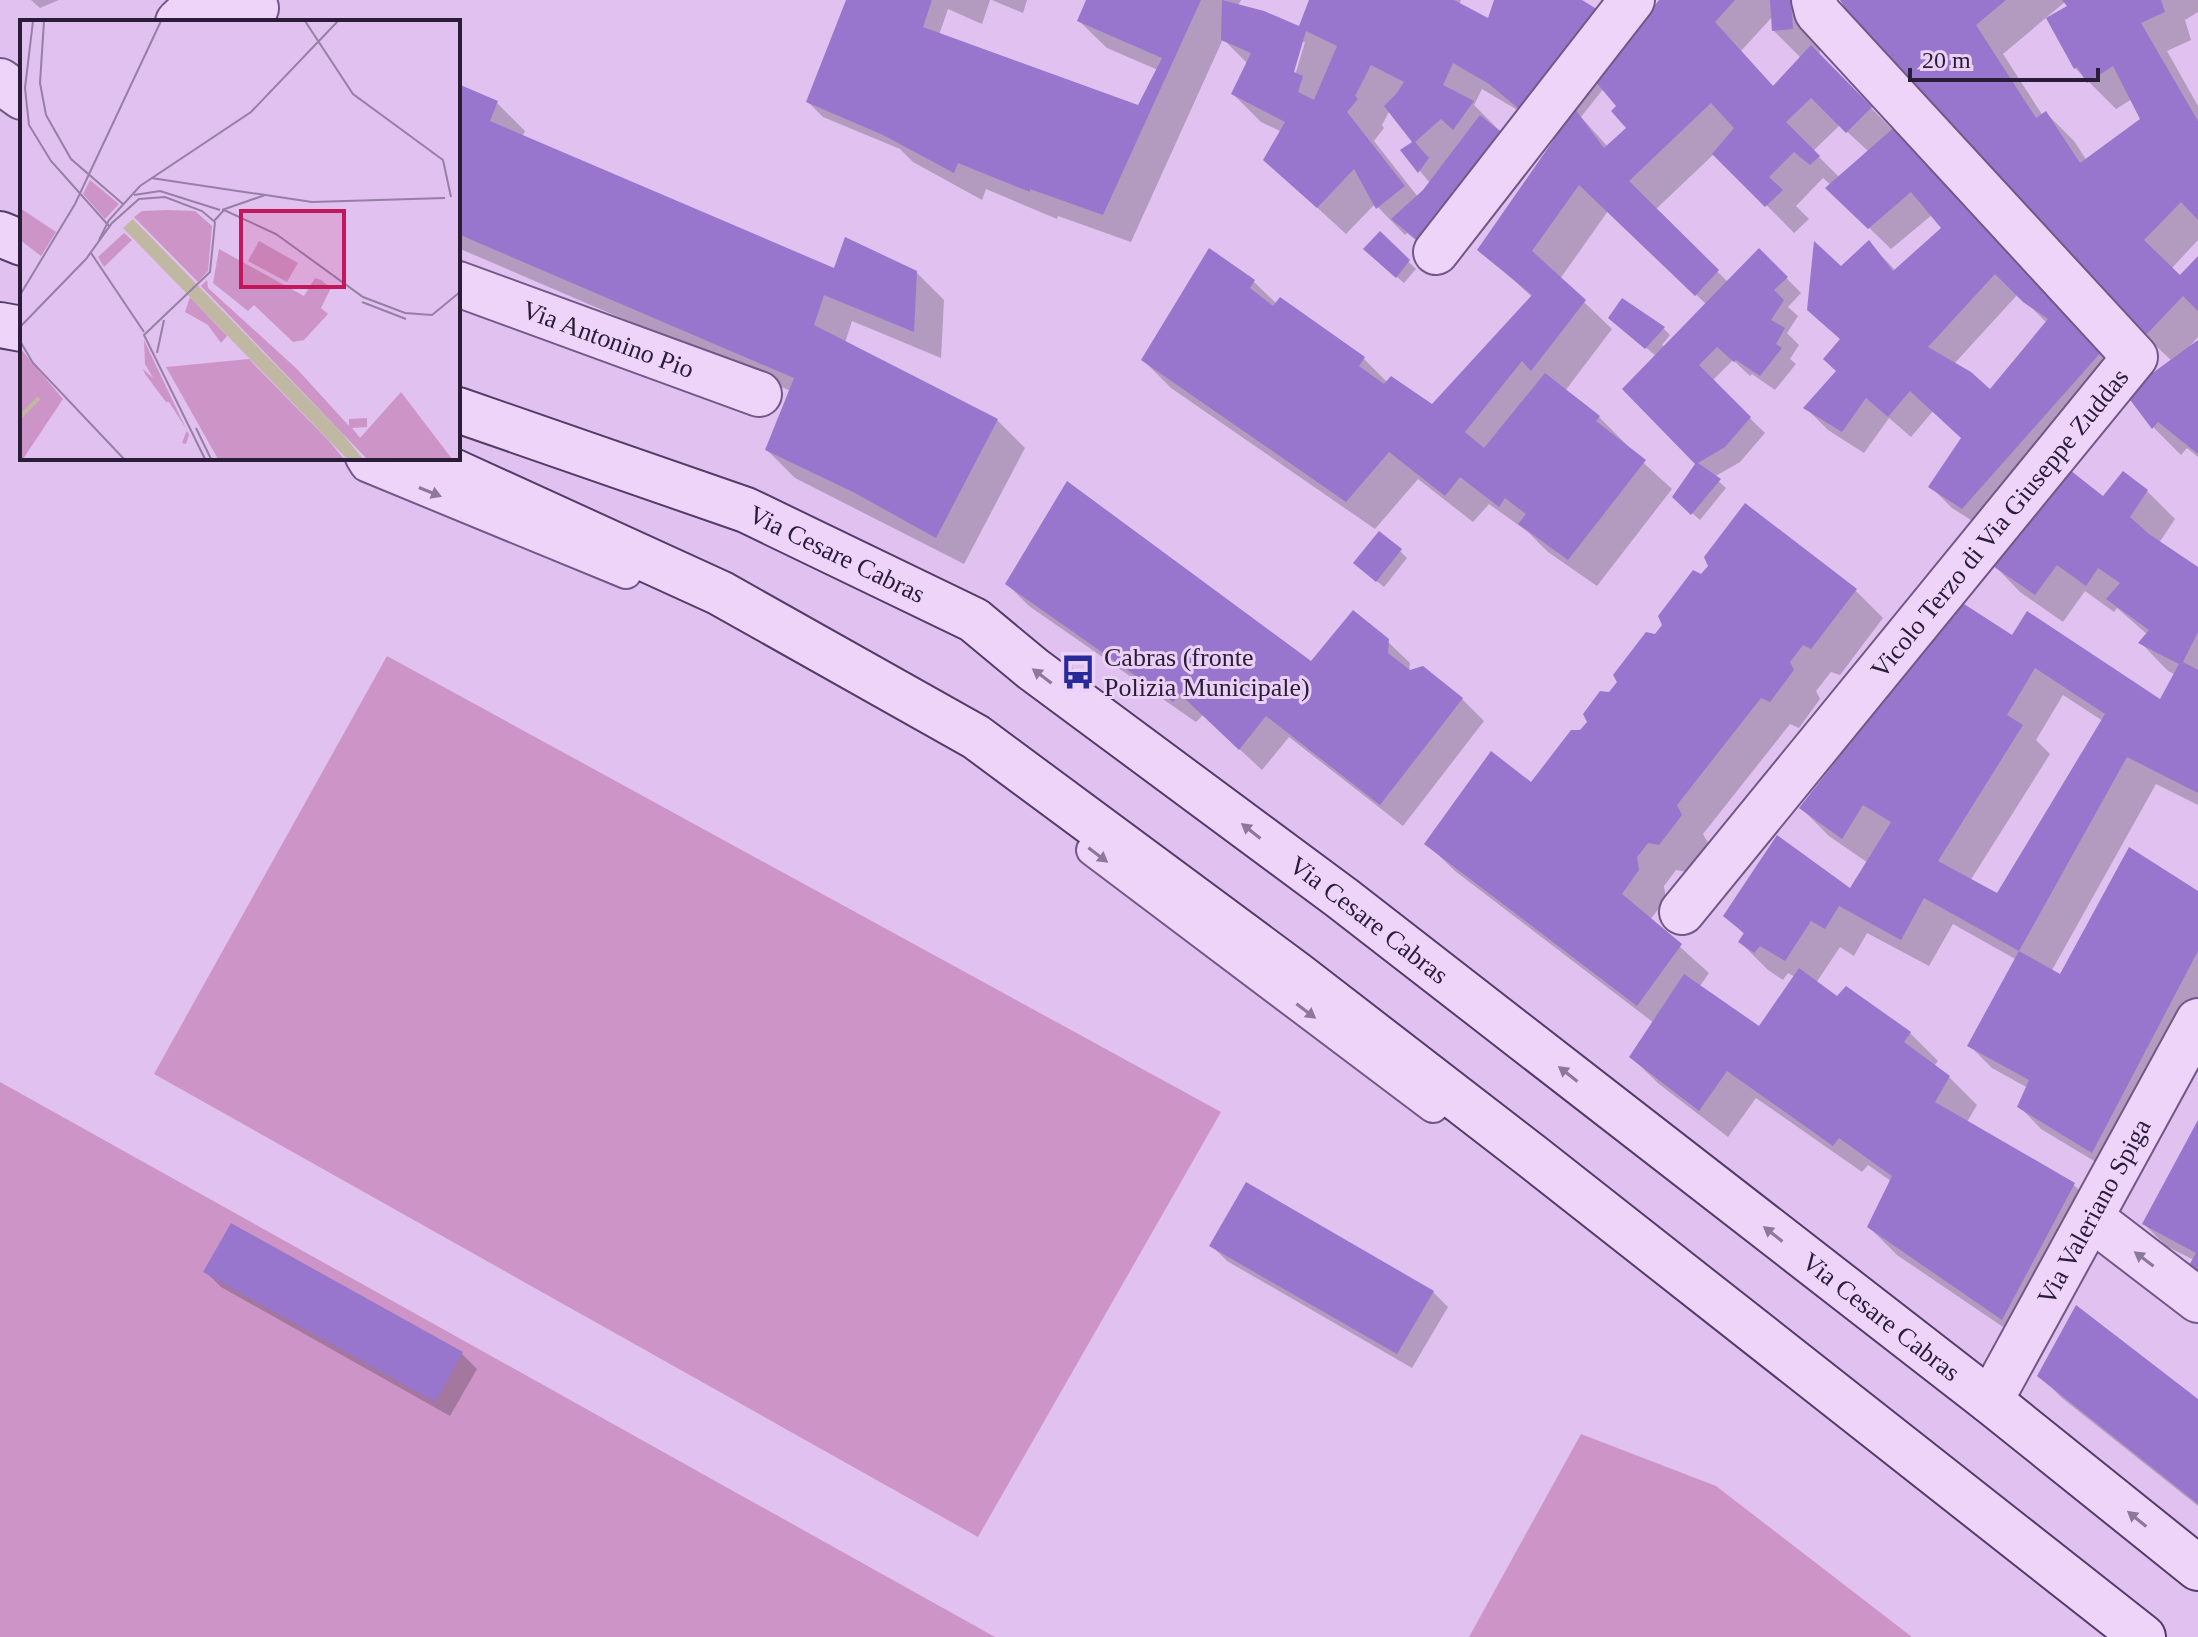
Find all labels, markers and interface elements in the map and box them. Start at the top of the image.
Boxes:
inset map [20,20,460,460]
scale bar [1910,32,2098,82]
text: 20 m [1922,47,1971,73]
street label: Via Antonino Pio [518,295,698,384]
street label: Vicolo Terzo di Via Giuseppe Zuddas [1865,363,2135,684]
one-way arrow [418,486,442,499]
street label: Via Cesare Cabras [744,500,930,609]
place label: Cabras (fronte Polizia Municipale) [1104,643,1310,702]
bus stop icon: Cabras (fronte Polizia Municipale) [1059,653,1097,691]
one-way arrow [1031,668,1053,684]
one-way arrow [1241,823,1261,839]
one-way arrow [1088,846,1108,862]
street label: Via Cesare Cabras [1284,850,1454,990]
one-way arrow [1295,1003,1317,1019]
one-way arrow [1558,1067,1578,1083]
street label: Via Valeriano Spiga [2032,1113,2157,1310]
one-way arrow [1763,1226,1783,1242]
street label: Via Cesare Cabras [1796,1247,1966,1387]
one-way arrow [2134,1251,2155,1267]
one-way arrow [2127,1511,2147,1528]

